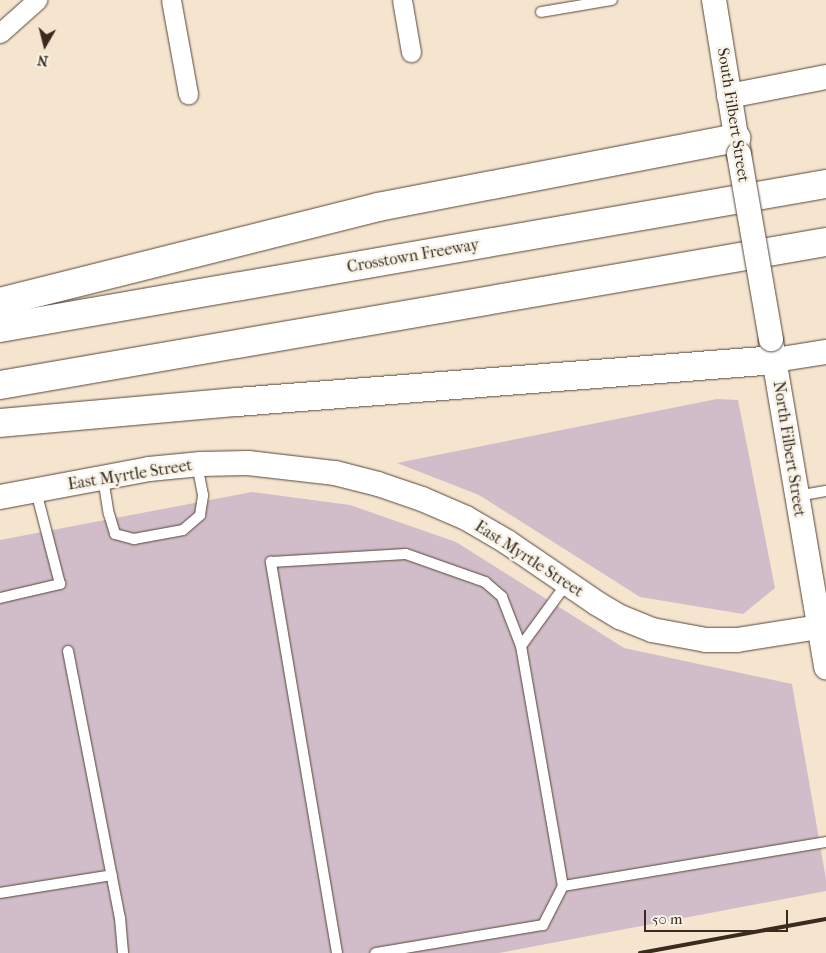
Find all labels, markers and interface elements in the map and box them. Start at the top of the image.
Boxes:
north arrow [20,20,70,70]
street label: South Filbert Street [713,47,753,183]
text: N [36,51,49,70]
street label: Crosstown Freeway [345,235,481,277]
street label: North Filbert Street [769,380,809,518]
street label: East Myrtle Street [67,456,193,494]
street label: East Myrtle Street [471,517,587,601]
scale bar [646,900,790,932]
text: 50 m [652,910,682,928]

